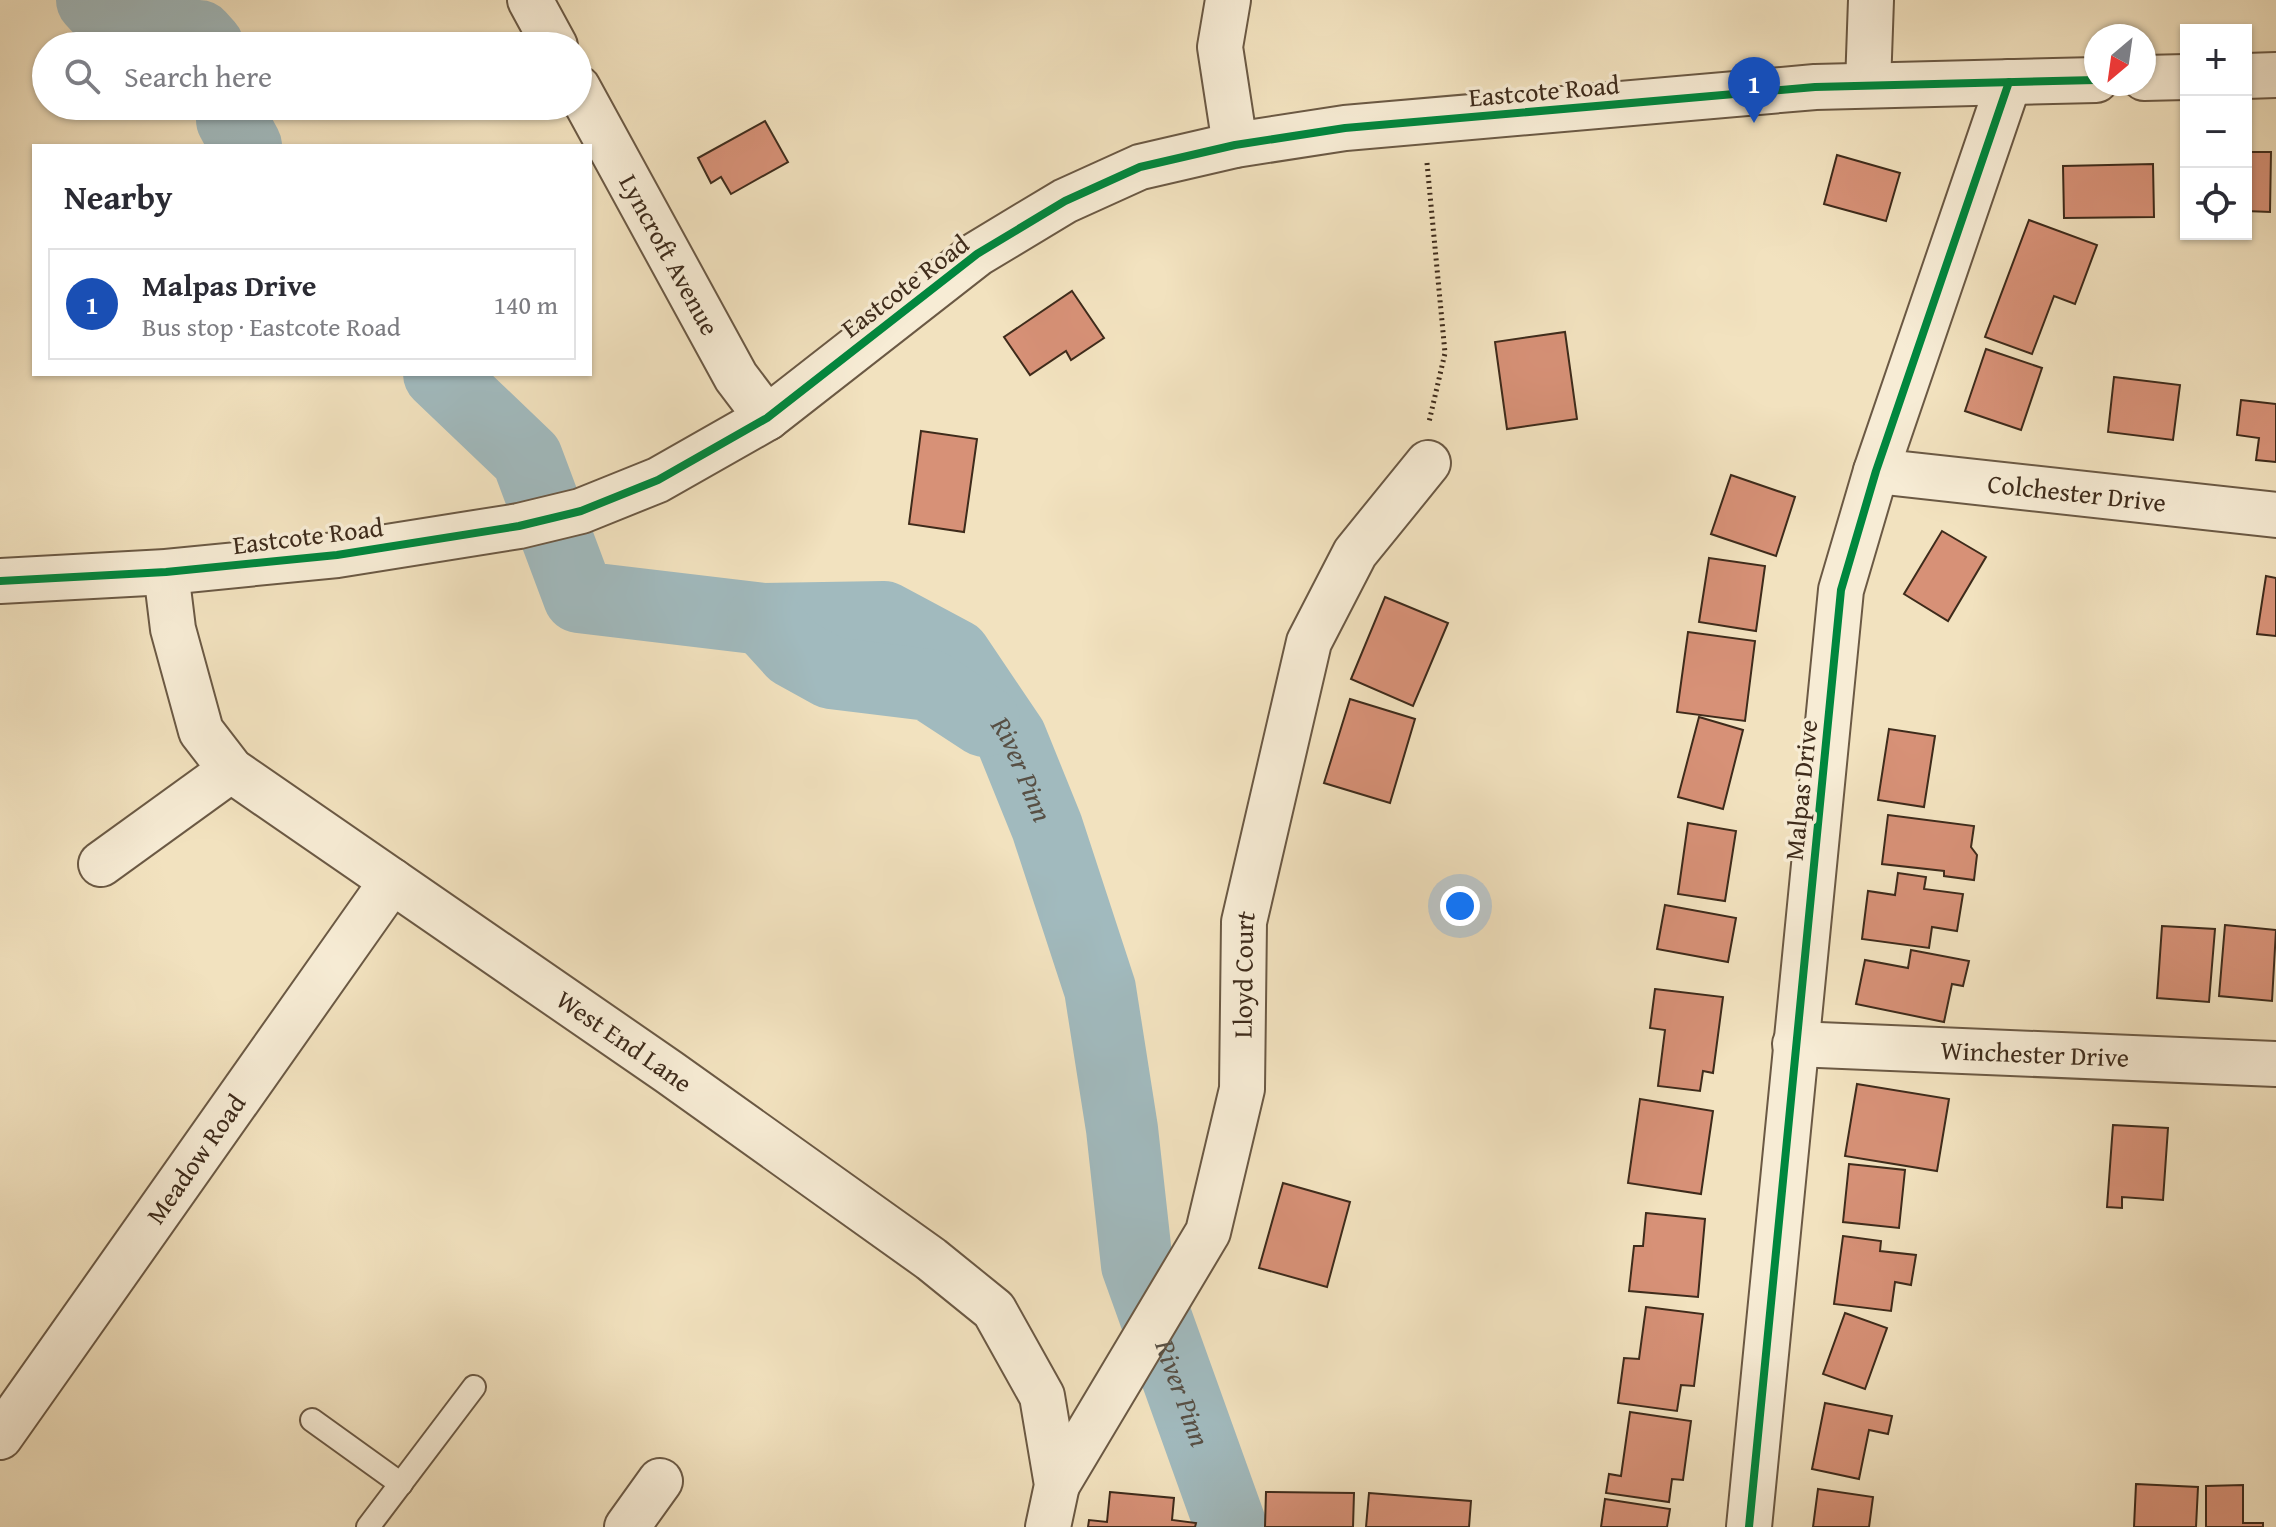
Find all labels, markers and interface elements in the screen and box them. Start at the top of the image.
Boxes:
north arrow [2084,24,2156,96]
map controls [2180,24,2252,240]
button: + [2180,24,2252,96]
search box [32,32,592,120]
icon: search [60,54,104,98]
text: Search here [124,54,272,98]
pin: 1 [1728,57,1780,123]
street label: Eastcote Road [1467,64,1621,117]
button: − [2180,96,2252,168]
street label: Lyncroft Avenue [610,167,730,342]
button: locate [2180,168,2252,240]
text: Nearby [64,172,173,221]
street label: Eastcote Road [833,224,977,347]
text: Malpas Drive [142,263,316,307]
text: 1 [85,285,99,324]
text: 140 m [493,285,558,324]
text: Bus stop · Eastcote Road [142,307,401,346]
street label: Colchester Drive [1986,463,2168,522]
street label: Eastcote Road [231,507,385,564]
water label: River Pinn [981,707,1064,828]
street label: Malpas Drive [1774,717,1827,862]
your location [1440,886,1480,926]
street label: Lloyd Court [1223,907,1265,1038]
street label: West End Lane [548,980,701,1102]
street label: Winchester Drive [1940,1030,2130,1077]
street label: Meadow Road [136,1086,255,1232]
water label: River Pinn [1145,1333,1221,1452]

